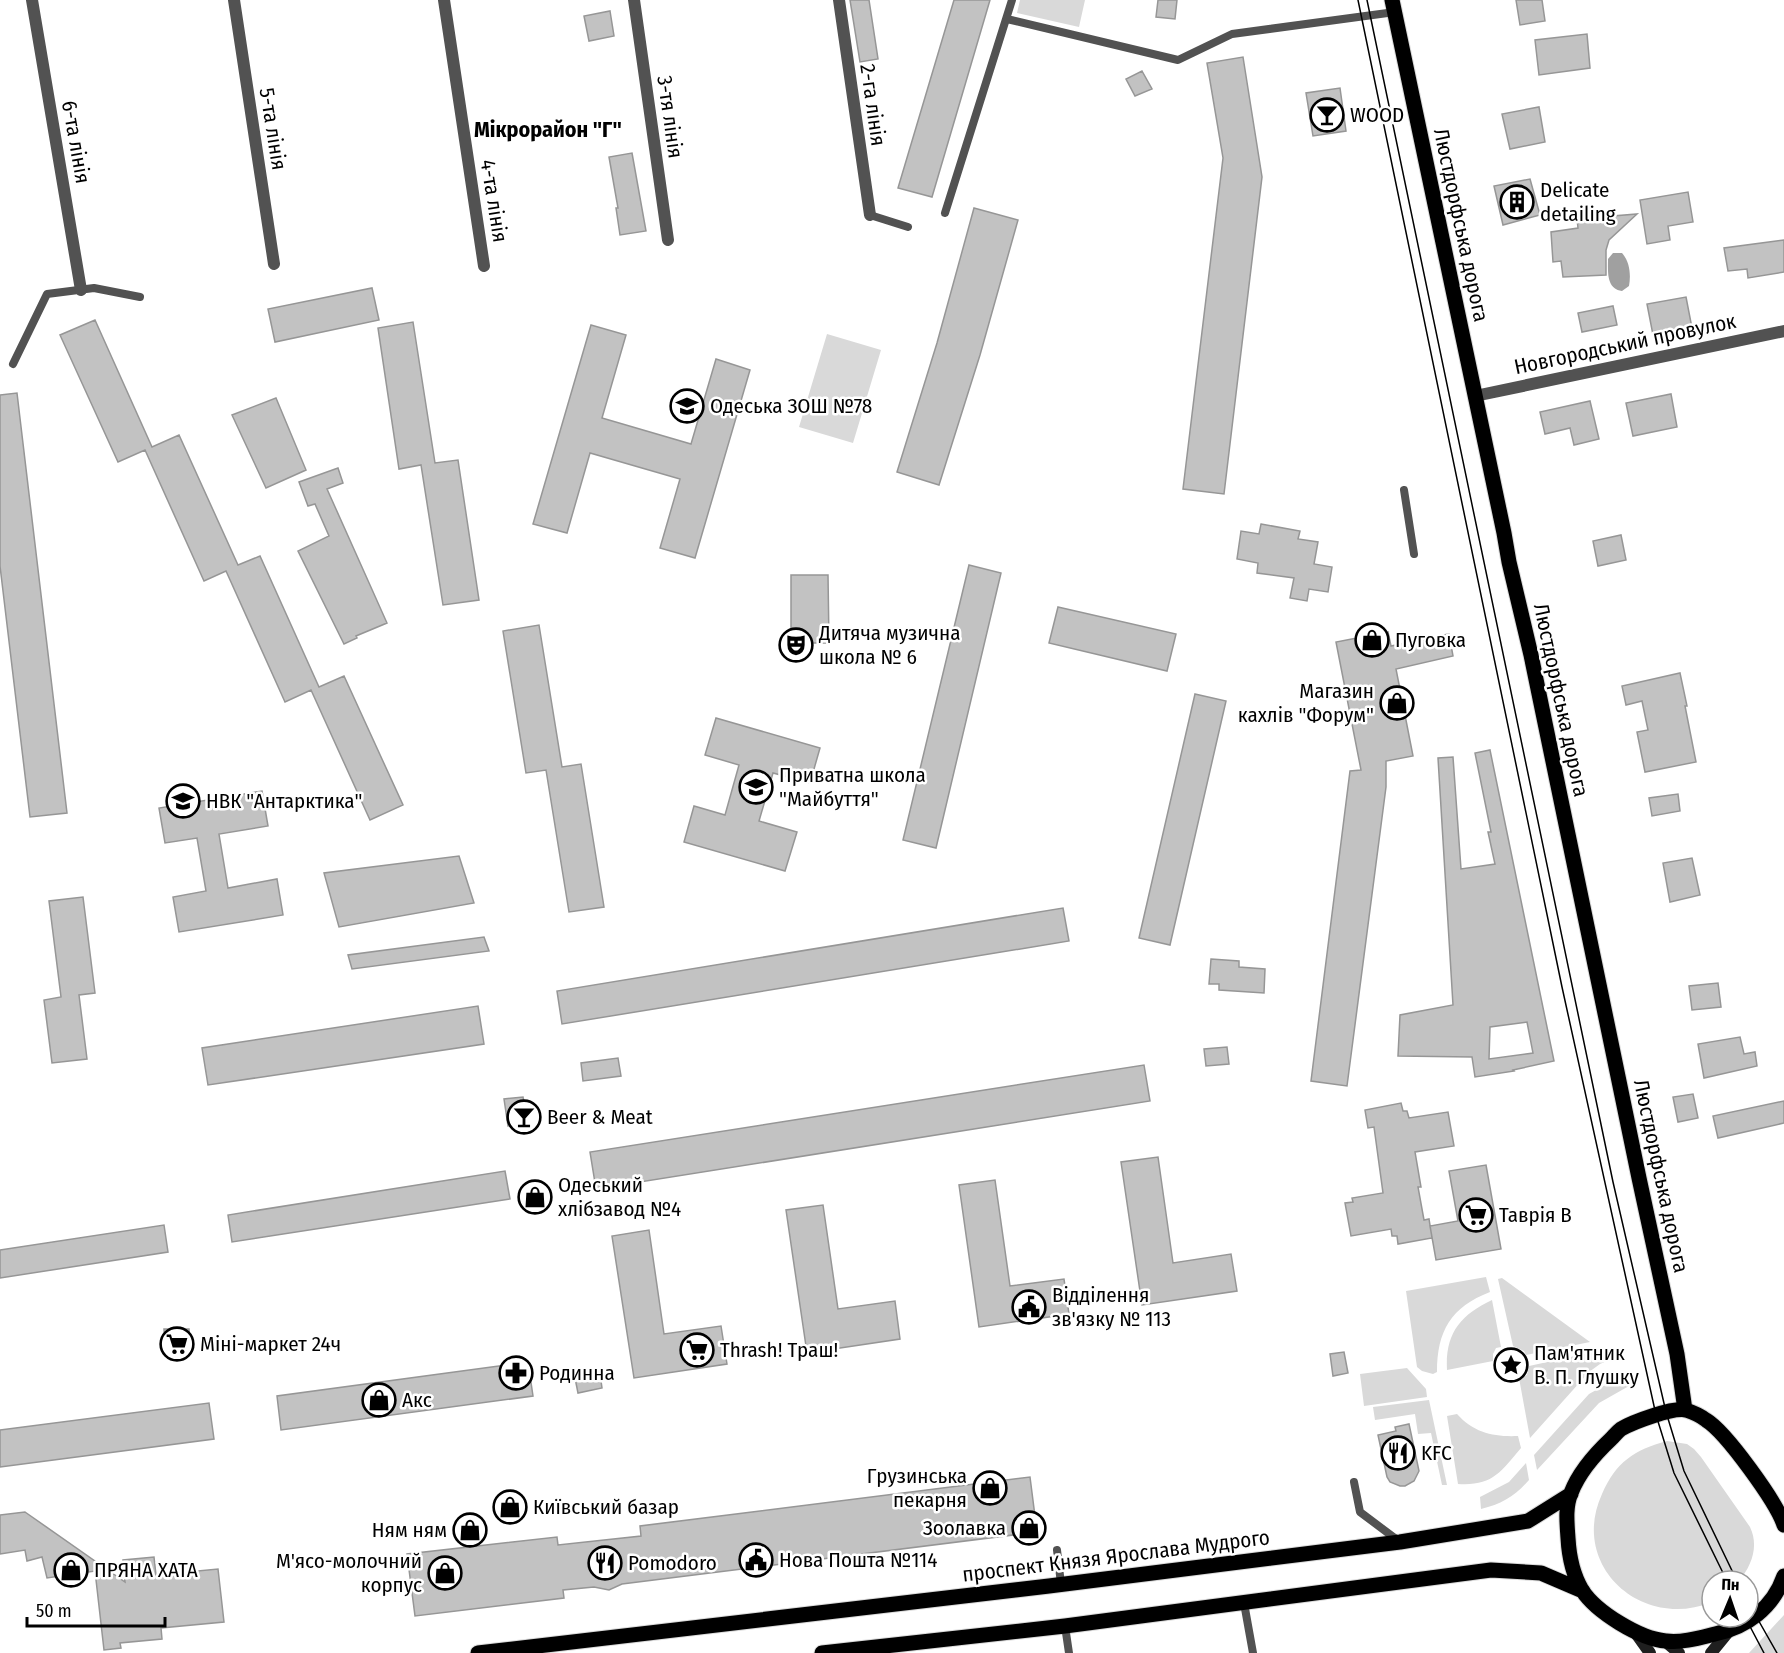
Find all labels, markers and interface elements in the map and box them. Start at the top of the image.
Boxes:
street label: 2-га лінія [854,62,892,148]
street label: 3-тя лінія [651,74,689,160]
street label: 5-та лінія [254,86,292,172]
bar icon: WOOD [1309,97,1345,133]
street label: 6-та лінія [56,99,96,185]
place label: WOOD [1350,102,1404,128]
district label: Мікрорайон "Г" [474,116,622,143]
street label: Люстдорфська дорога [1428,126,1494,324]
street label: 4-та лінія [475,158,513,244]
place label: Delicate detailing [1540,177,1616,227]
building icon: Delicate detailing [1499,184,1535,220]
street label: Новгородський провулок [1512,308,1738,380]
school or university icon: Одеська ЗОШ №78 [669,388,705,424]
place label: Одеська ЗОШ №78 [710,393,872,419]
street label: Люстдорфська дорога [1528,601,1594,799]
place label: Дитяча музична школа № 6 [818,620,960,670]
shop icon: Пуговка [1354,622,1390,658]
theatre icon: Дитяча музична школа № 6 [778,627,814,663]
place label: Пуговка [1395,627,1466,653]
place label: Магазин кахлів "Форум" [1238,678,1374,728]
shop icon: Магазин кахлів "Форум" [1379,685,1415,721]
place label: Приватна школа "Майбуття" [779,762,926,812]
school or university icon: Приватна школа "Майбуття" [738,769,774,805]
school or university icon: НВК "Антарктика" [165,783,201,819]
place label: НВК "Антарктика" [206,788,362,814]
street label: Люстдорфська дорога [1628,1077,1694,1275]
bar icon: Beer & Meat [506,1099,542,1135]
place label: Beer & Meat [547,1104,653,1130]
place label: Одеський хлібзавод №4 [558,1172,681,1222]
shop icon: Одеський хлібзавод №4 [517,1179,553,1215]
supermarket icon: Таврія В [1458,1197,1494,1233]
place label: Таврія В [1499,1202,1572,1228]
place label: Відділення зв'язку № 113 [1052,1282,1171,1332]
public building icon: Відділення зв'язку № 113 [1011,1289,1047,1325]
supermarket icon: Міні-маркет 24ч [159,1326,195,1362]
place label: Міні-маркет 24ч [200,1331,341,1357]
supermarket icon: Thrash! Траш! [679,1332,715,1368]
place label: Thrash! Траш! [720,1337,838,1363]
place label: Пам'ятник В. П. Глушку [1534,1340,1640,1390]
place icon: Пам'ятник В. П. Глушку [1493,1347,1529,1383]
pharmacy icon: Родинна [498,1355,534,1391]
place label: Родинна [539,1360,615,1386]
shop icon: Акс [361,1382,397,1418]
place label: Акс [402,1387,432,1413]
restaurant icon: KFC [1380,1435,1416,1471]
place label: KFC [1421,1440,1452,1466]
place label: Грузинська пекарня [867,1463,967,1513]
shop icon: Грузинська пекарня [972,1470,1008,1506]
shop icon: Київський базар [492,1489,528,1525]
place label: Київський базар [533,1494,679,1520]
shop icon: Зоолавка [1011,1510,1047,1546]
shop icon: Ням ням [452,1512,488,1548]
place label: Зоолавка [923,1515,1006,1541]
place label: Ням ням [372,1517,447,1543]
street label: проспект Князя Ярослава Мудрого [961,1524,1271,1588]
public building icon: Нова Пошта №114 [738,1542,774,1578]
restaurant icon: Pomodoro [587,1545,623,1581]
place label: Нова Пошта №114 [779,1547,937,1573]
place label: М'ясо-молочний корпус [276,1548,422,1598]
place label: Pomodoro [628,1550,717,1576]
shop icon: ПРЯНА ХАТА [53,1552,89,1588]
shop icon: М'ясо-молочний корпус [427,1555,463,1591]
place label: ПРЯНА ХАТА [94,1557,198,1583]
north arrow [1700,1569,1760,1629]
text: Пн [1721,1575,1740,1594]
scale bar [27,1590,165,1628]
text: 50 m [36,1600,72,1622]

